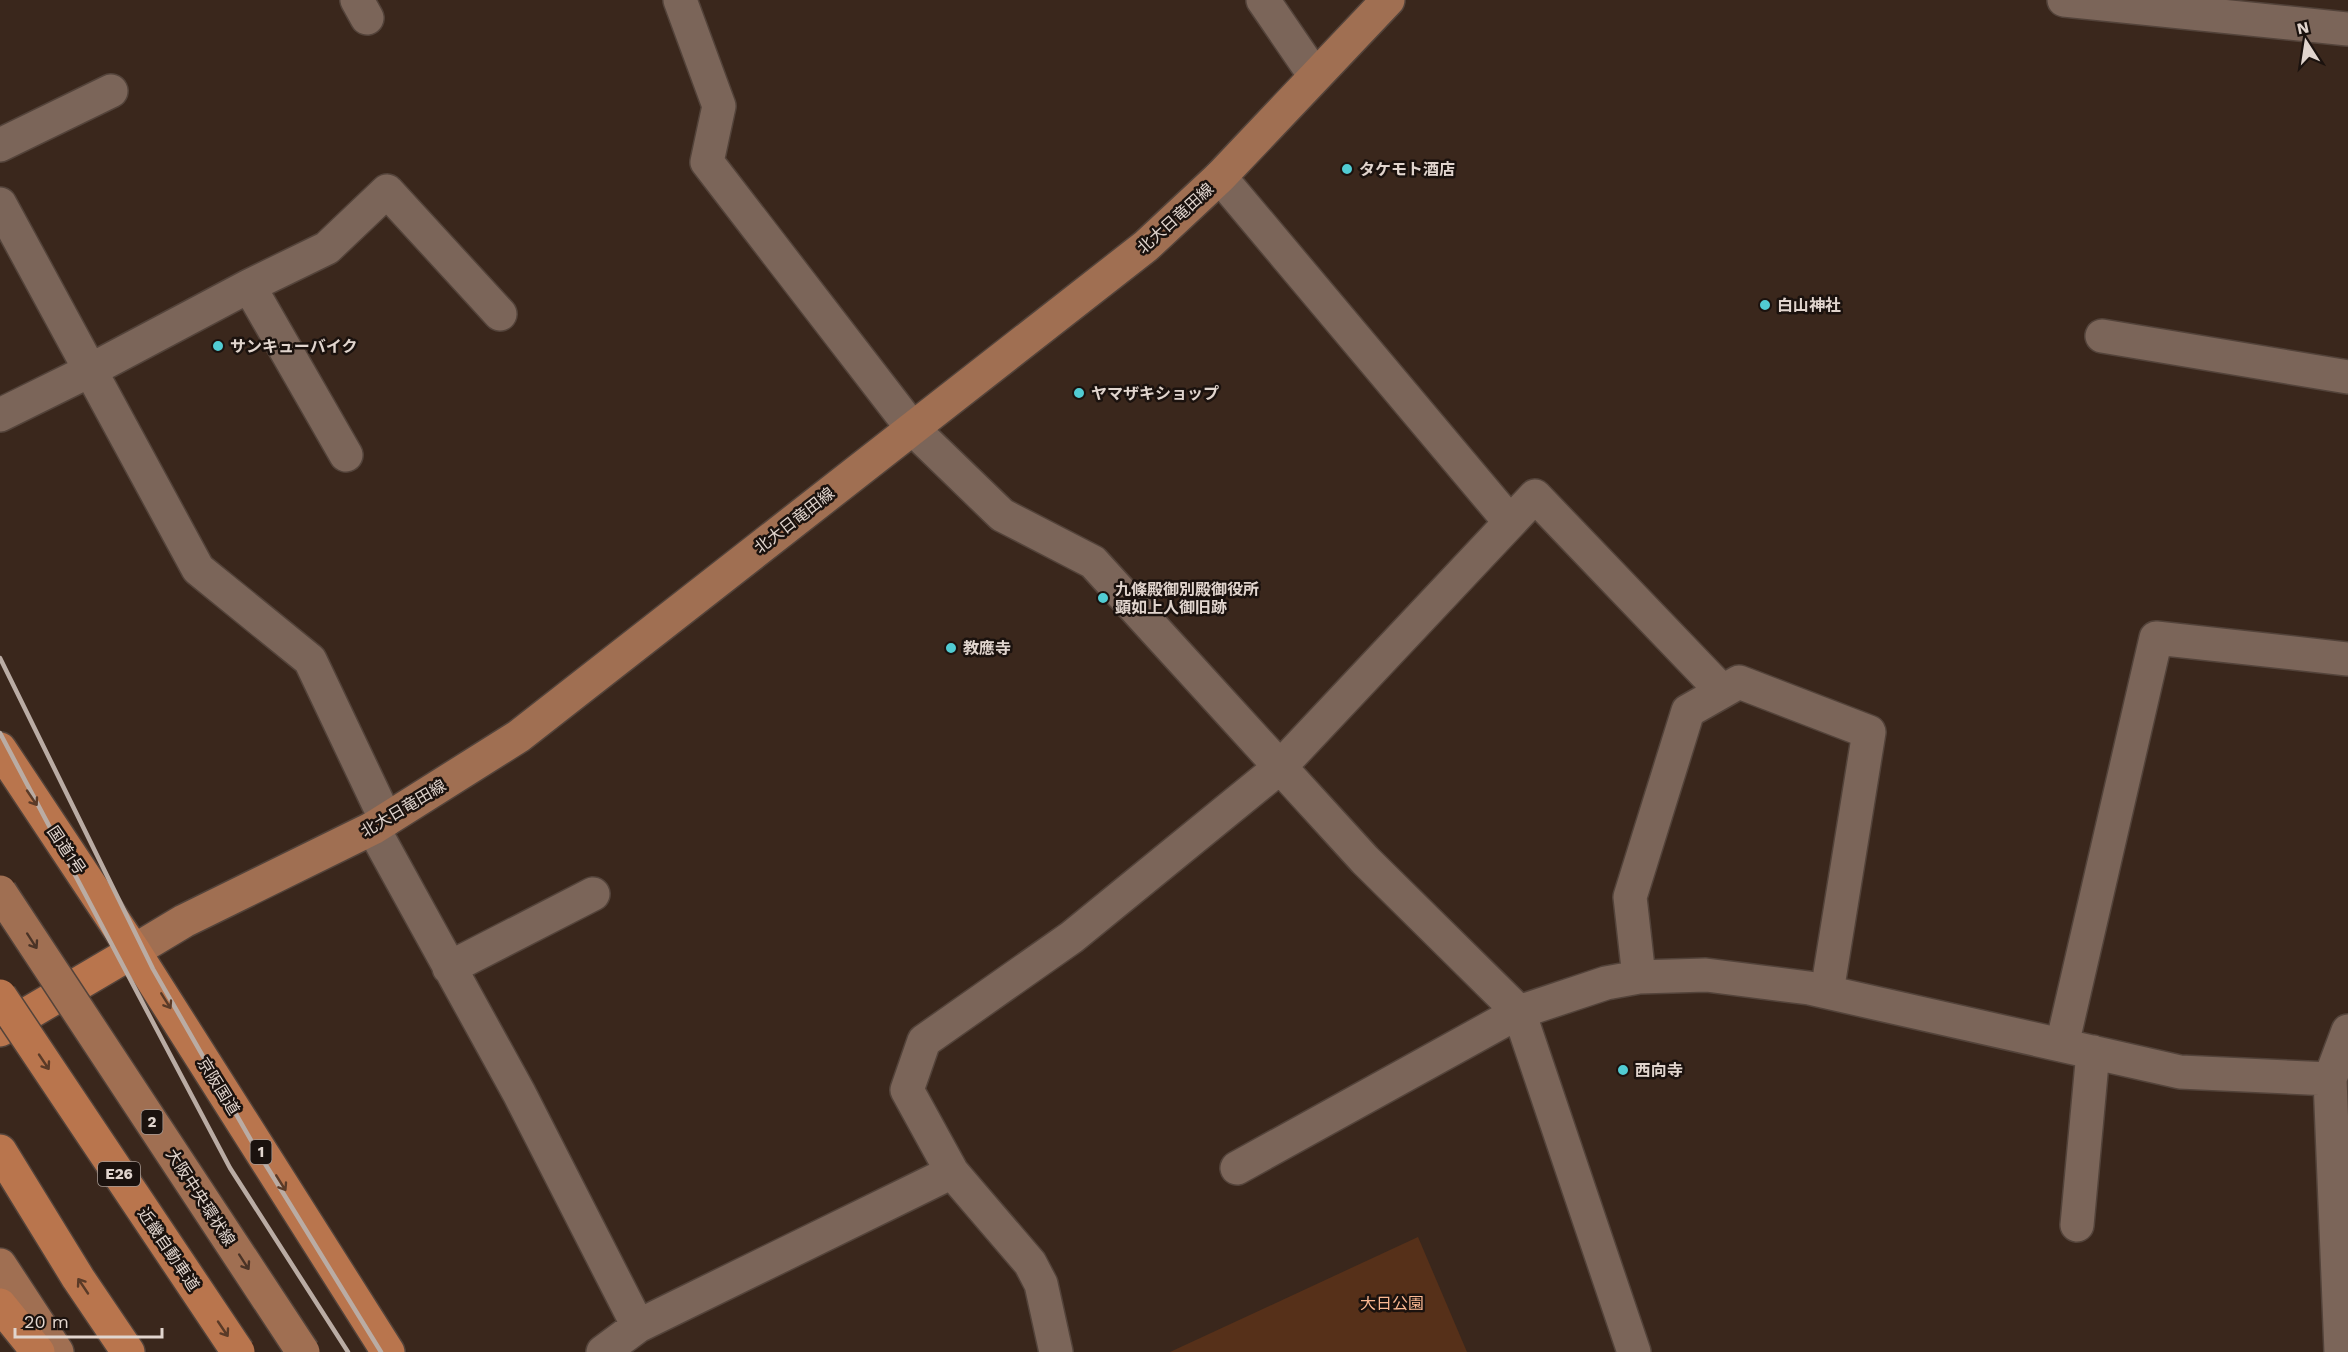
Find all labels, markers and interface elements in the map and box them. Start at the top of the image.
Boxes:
north arrow [2276,12,2336,72]
text: N [2295,17,2311,38]
place label: タケモト酒店 [1359,160,1455,179]
marker: タケモト酒店 [1340,162,1354,176]
street label: 北大日竜田線 [1133,179,1217,258]
place label: 白山神社 [1777,296,1841,315]
marker: 白山神社 [1758,298,1772,312]
place label: サンキューバイク [230,337,358,356]
marker: サンキューバイク [211,339,225,353]
place label: ヤマザキショップ [1091,384,1219,403]
marker: ヤマザキショップ [1072,386,1086,400]
street label: 北大日竜田線 [751,483,838,557]
place label: 九條殿御別殿御役所 顕如上人御旧跡 [1115,580,1259,617]
marker: 九條殿御別殿御役所 顕如上人御旧跡 [1096,591,1110,605]
place label: 教應寺 [963,639,1011,658]
marker: 教應寺 [944,641,958,655]
street label: 北大日竜田線 [357,776,449,841]
one-way arrow [27,789,39,806]
street label: 国道1号 [44,822,90,878]
one-way arrow [26,932,38,949]
one-way arrow [160,992,172,1009]
one-way arrow [38,1053,50,1070]
street label: 京阪国道 [194,1054,244,1118]
place label: 西向寺 [1635,1061,1683,1080]
marker: 西向寺 [1616,1063,1630,1077]
road number: 2 [142,1110,162,1134]
road number: 1 [250,1140,272,1164]
street label: 大阪中央環状線 [162,1145,239,1249]
road number: E26 [98,1162,140,1186]
one-way arrow [275,1175,288,1192]
street label: 近畿自動車道 [134,1204,203,1294]
one-way arrow [237,1253,250,1270]
one-way arrow [77,1279,89,1295]
park label: 大日公園 [1360,1294,1424,1313]
scale bar [15,1301,162,1339]
text: 20 m [24,1311,69,1332]
one-way arrow [217,1320,229,1337]

